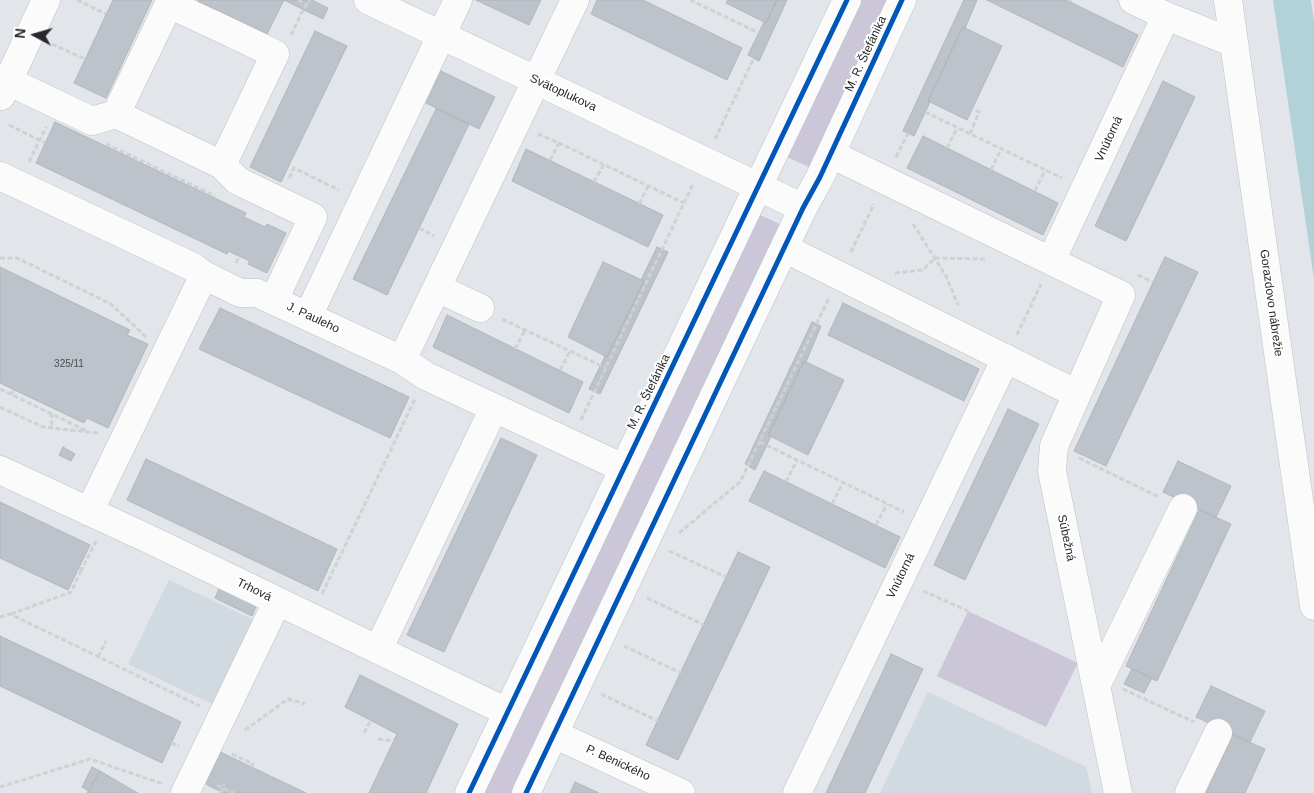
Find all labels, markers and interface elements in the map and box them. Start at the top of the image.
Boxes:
north arrow [10,10,60,60]
street label: M. R. Štefánika [842,14,890,94]
text: N [12,28,29,39]
street label: Svätoplukova [527,71,599,115]
street label: Vnútorná [1092,114,1126,164]
street label: Gorazdovo nábrežie [1256,248,1286,358]
street label: J. Pauleho [284,299,342,337]
street label: M. R. Štefánika [625,352,673,432]
house number: 325/11 [54,358,84,370]
street label: Súbežná [1054,513,1078,563]
street label: Vnútorná [884,551,918,601]
street label: Trhová [234,575,274,605]
street label: P. Benického [584,742,652,784]

